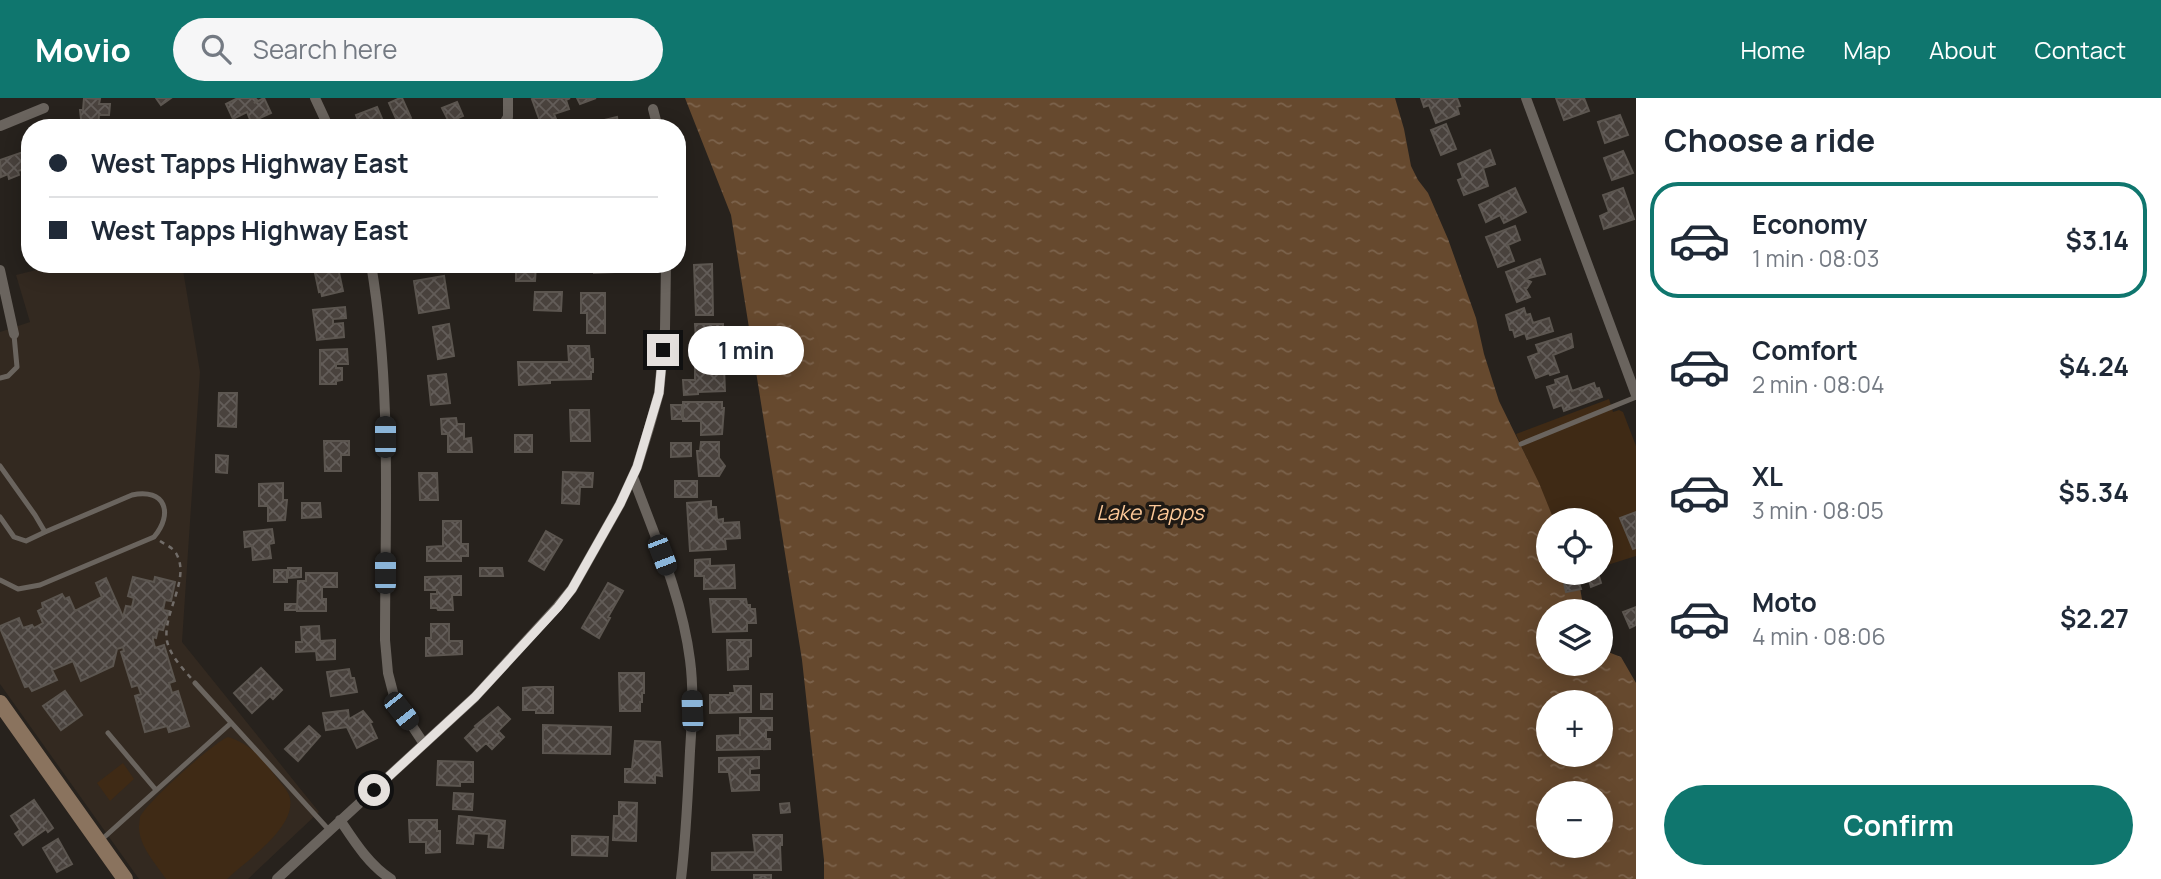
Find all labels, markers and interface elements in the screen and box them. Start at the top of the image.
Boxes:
search box [173,18,663,81]
text: Movio [35,27,131,72]
icon: search [197,30,235,68]
text: Search here [253,31,397,67]
text: Home [1740,33,1805,66]
text: Map [1843,33,1891,66]
text: About [1929,33,1997,66]
text: Contact [2035,33,2126,66]
text: Choose a ride [1664,118,1875,162]
text: West Tapps Highway East [91,145,409,181]
text: Economy [1752,206,1867,242]
icon: car [1668,209,1731,272]
text: West Tapps Highway East [91,212,409,248]
text: $3.14 [2066,222,2129,258]
text: 1 min · 08:03 [1752,242,1880,274]
callout: 1 min [688,326,803,374]
text: Comfort [1752,332,1858,368]
route end [647,334,679,366]
text: 1 min [718,334,774,366]
icon: car [1668,335,1731,398]
text: $4.24 [2059,348,2129,384]
text: 2 min · 08:04 [1752,368,1885,400]
car [375,416,396,458]
text: XL [1752,458,1783,494]
icon: car [1668,461,1731,524]
text: $5.34 [2059,474,2129,510]
text: 3 min · 08:05 [1752,494,1884,526]
water label: Lake Tapps [1096,498,1206,526]
map controls [1536,508,1613,858]
button: locate [1536,508,1613,585]
car [645,532,680,578]
car [375,552,396,594]
text: Moto [1752,584,1817,620]
icon: car [1668,587,1731,650]
button: layers [1536,599,1613,676]
text: $2.27 [2060,600,2129,636]
text: 4 min · 08:06 [1752,620,1886,652]
car [380,688,423,734]
car [681,690,704,732]
button: + [1536,690,1613,767]
route start [358,774,390,806]
button: − [1536,781,1613,858]
button: Confirm [1664,785,2133,865]

